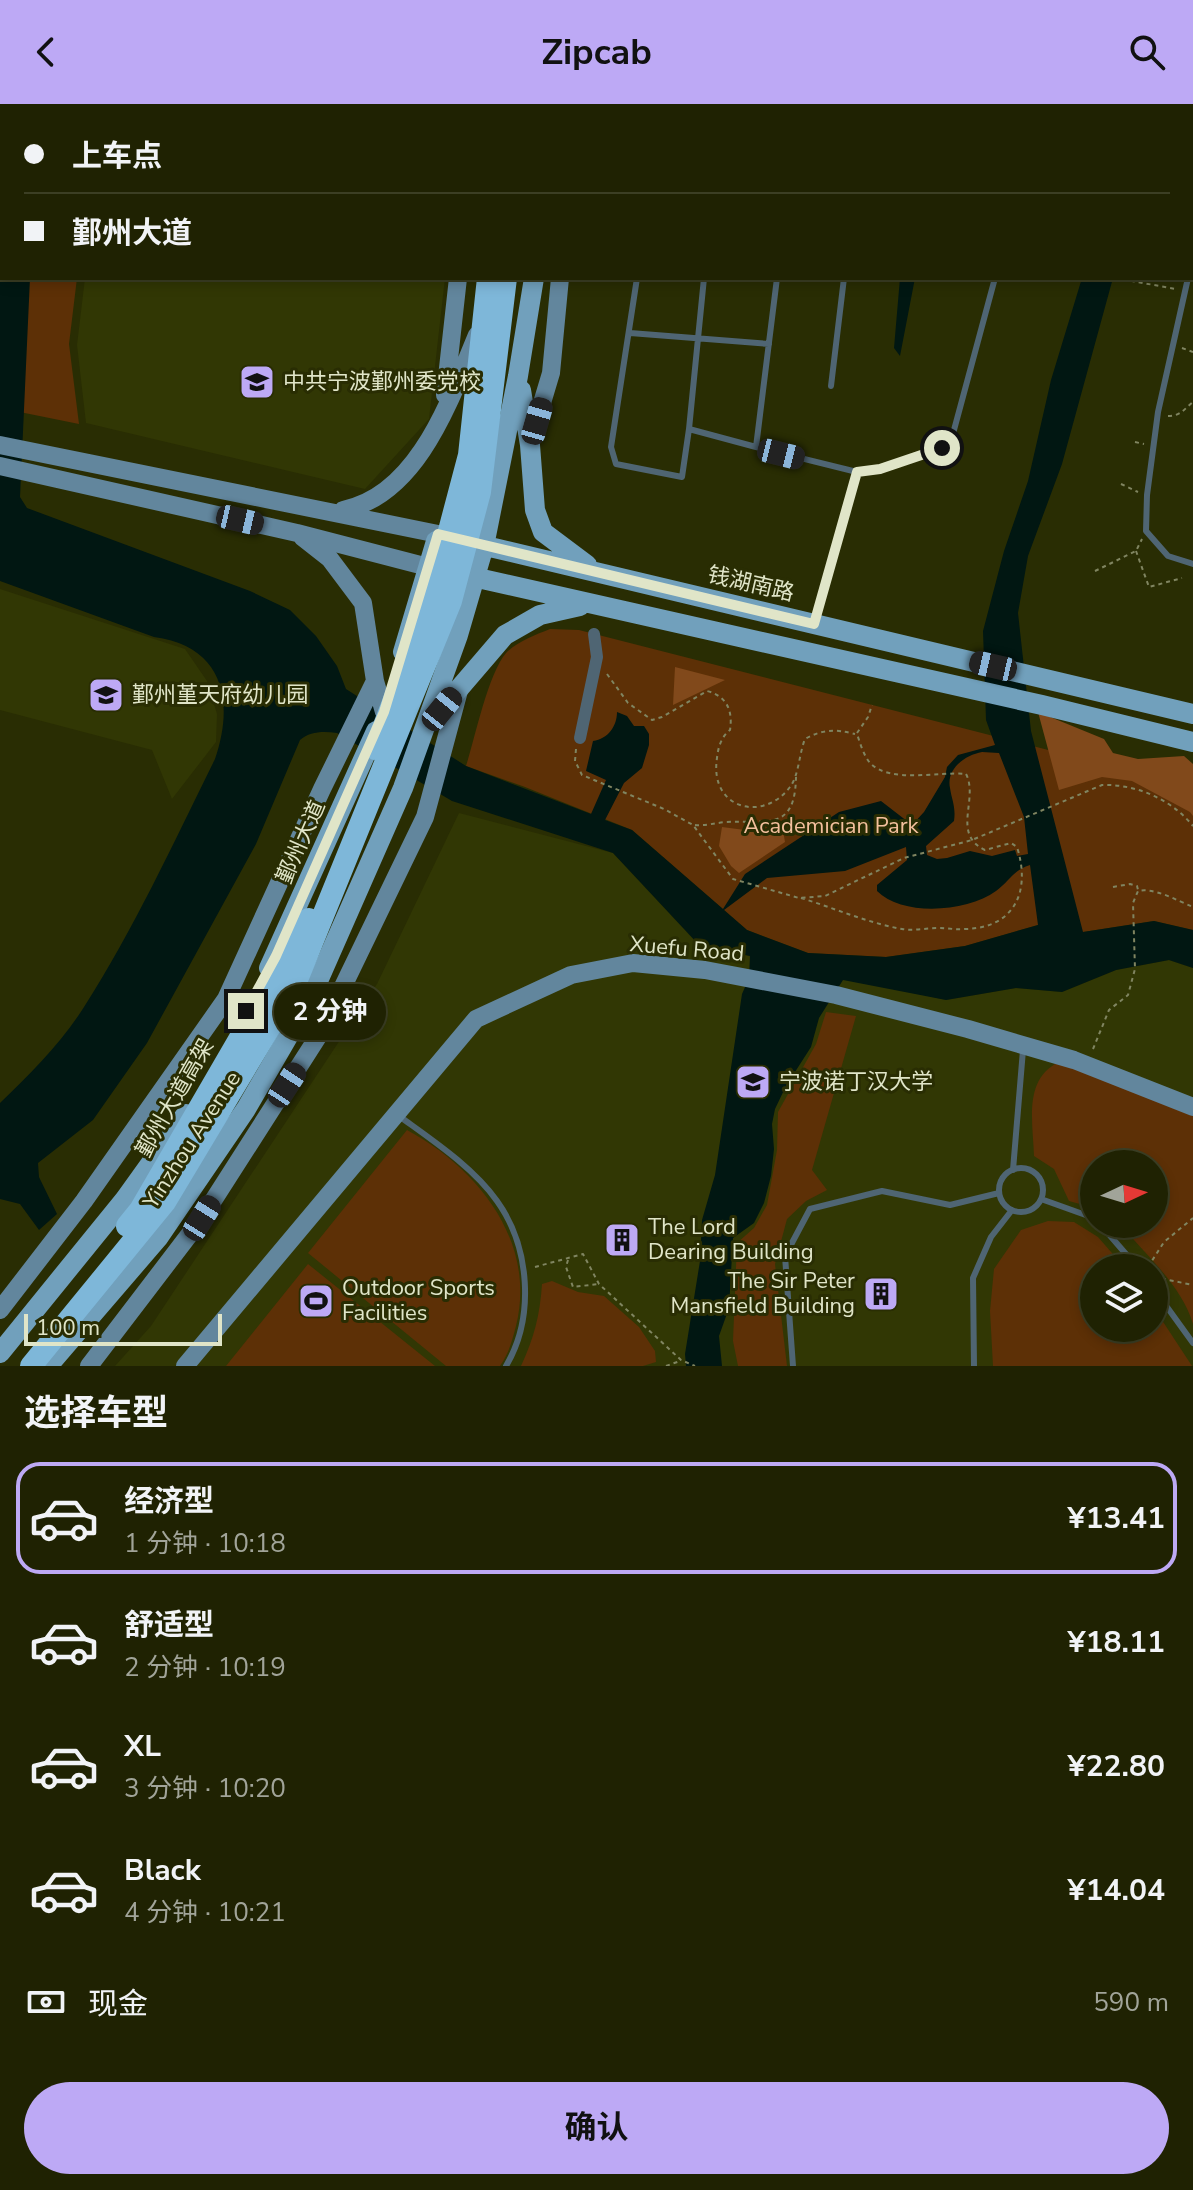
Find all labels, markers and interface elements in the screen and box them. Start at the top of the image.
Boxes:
text: Zipcab [541,28,652,77]
icon: back [24,30,68,74]
icon: search [1125,30,1169,74]
text: 上车点 [72,136,162,177]
text: 鄞州大道 [72,213,192,254]
school or university icon: 中共宁波鄞州委党校 [238,363,276,401]
place label: 中共宁波鄞州委党校 [283,367,481,397]
car [519,395,555,447]
route start [924,430,960,466]
car [755,437,807,471]
car [214,503,266,537]
street label: 钱湖南路 [705,559,797,609]
car [967,649,1019,683]
school or university icon: 鄞州堇天府幼儿园 [87,676,125,714]
place label: 鄞州堇天府幼儿园 [132,680,308,710]
car [418,683,466,735]
street label: 鄞州大道 [269,796,333,888]
park label: Academician Park [743,811,920,841]
street label: Xuefu Road [628,929,746,969]
callout: 2 分钟 [274,983,386,1039]
route end [228,993,264,1029]
text: 2 分钟 [293,994,367,1029]
street label: 鄞州大道高架 [129,1033,221,1163]
car [264,1058,310,1112]
school or university icon: 宁波诺丁汉大学 [734,1063,772,1101]
street label: Yinzhou Avenue [136,1065,248,1215]
place label: 宁波诺丁汉大学 [779,1067,933,1097]
north arrow [1080,1150,1168,1238]
map controls [1080,1150,1168,1342]
car [179,1191,225,1245]
place label: The Lord Dearing Building [648,1212,814,1267]
building icon: The Lord Dearing Building [603,1221,641,1259]
button: layers [1080,1254,1168,1342]
place label: The Sir Peter Mansfield Building [671,1266,855,1321]
place label: Outdoor Sports Facilities [342,1273,495,1328]
building icon: The Sir Peter Mansfield Building [862,1275,900,1313]
sports icon: Outdoor Sports Facilities [297,1282,335,1320]
scale bar [24,1310,222,1346]
text: 100 m [36,1313,100,1343]
text: 选择车型 [24,1389,168,1438]
text: 经济型 [124,1481,214,1522]
icon: car [28,1482,100,1554]
text: ¥13.41 [1068,1498,1165,1539]
text: 1 分钟 · 10:18 [124,1526,286,1561]
text: 舒适型 [124,1605,214,1646]
icon: car [28,1606,100,1678]
text: ¥18.11 [1068,1622,1165,1663]
text: 2 分钟 · 10:19 [124,1650,286,1685]
text: XL [124,1726,161,1767]
icon: car [28,1730,100,1802]
text: ¥22.80 [1068,1746,1165,1787]
text: 3 分钟 · 10:20 [124,1771,286,1806]
text: Black [124,1850,201,1891]
icon: car [28,1854,100,1926]
text: ¥14.04 [1068,1870,1165,1911]
text: 4 分钟 · 10:21 [124,1895,286,1930]
icon: cash [24,1980,68,2024]
text: 现金 [88,1984,148,2025]
text: 590 m [1093,1985,1169,2020]
button: 确认 [24,2082,1169,2174]

